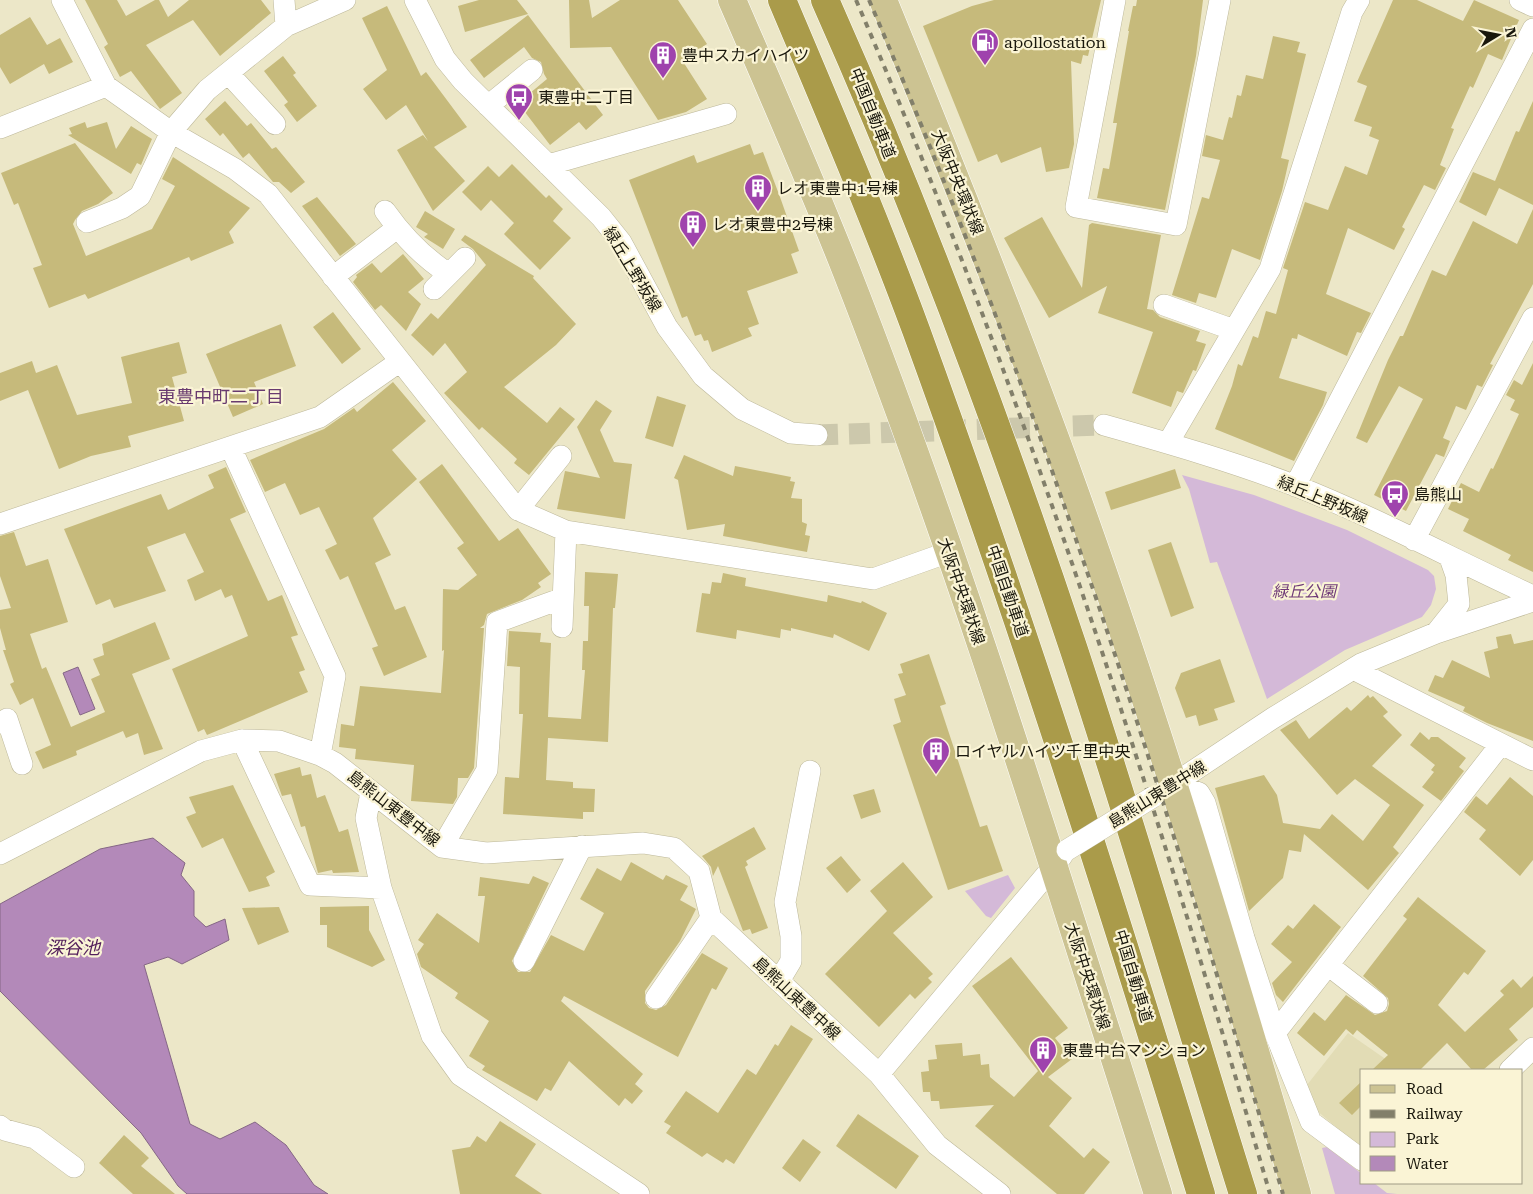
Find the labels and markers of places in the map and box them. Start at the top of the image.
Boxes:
fuel station icon: apollostation [970,27,1000,66]
place label: apollostation [1004,33,1106,52]
building icon: 豊中スカイハイツ [648,40,678,79]
place label: 豊中スカイハイツ [682,46,809,65]
bus stop icon: 東豊中二丁目 [504,82,534,121]
place label: 東豊中二丁目 [538,88,634,107]
building icon: レオ東豊中1号棟 [743,173,773,212]
place label: レオ東豊中1号棟 [777,179,898,198]
building icon: レオ東豊中2号棟 [678,209,708,248]
place label: レオ東豊中2号棟 [712,215,833,234]
bus stop icon: 島熊山 [1380,479,1410,518]
place label: 島熊山 [1414,485,1462,504]
building icon: ロイヤルハイツ千里中央 [921,736,951,775]
place label: ロイヤルハイツ千里中央 [955,742,1130,761]
building icon: 東豊中台マンション [1028,1035,1058,1074]
place label: 東豊中台マンション [1062,1041,1206,1060]

